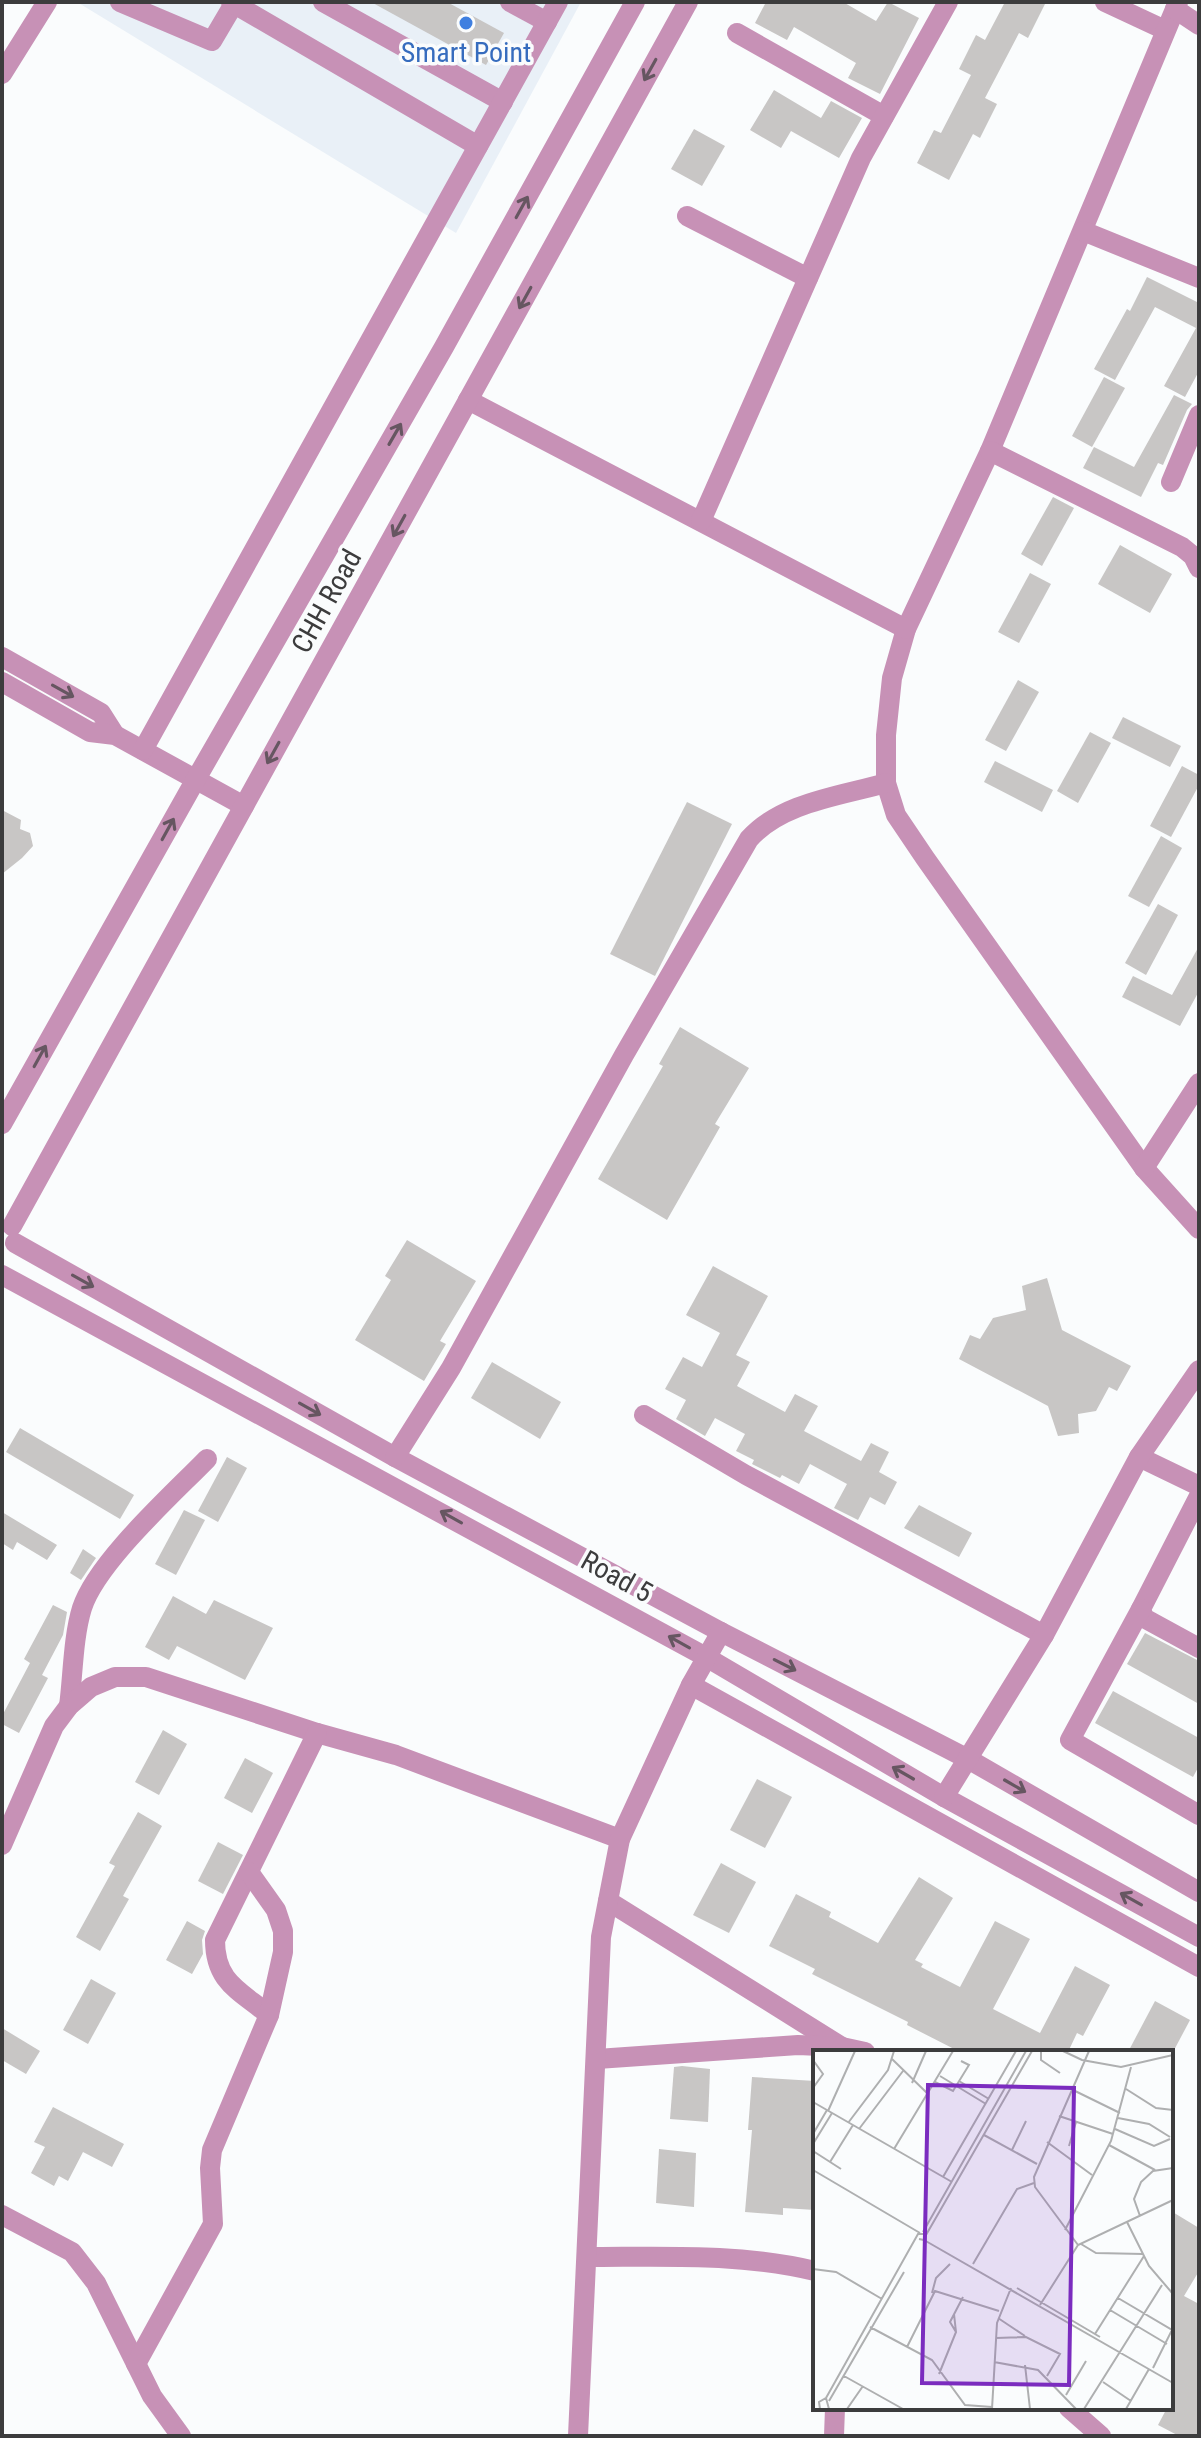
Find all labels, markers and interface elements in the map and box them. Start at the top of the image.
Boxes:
marker: Smart Point [457,14,475,32]
place label: Smart Point [401,36,531,69]
one-way arrow [642,58,658,82]
one-way arrow [514,196,530,219]
one-way arrow [517,286,533,309]
one-way arrow [387,423,403,446]
one-way arrow [391,513,406,537]
street label: CHH Road [285,544,368,659]
one-way arrow [51,683,74,699]
one-way arrow [265,741,281,764]
one-way arrow [160,818,176,841]
one-way arrow [32,1045,48,1068]
one-way arrow [71,1273,95,1289]
one-way arrow [298,1401,321,1417]
one-way arrow [439,1509,463,1525]
street label: Road 5 [575,1543,658,1609]
one-way arrow [668,1633,691,1649]
one-way arrow [773,1657,797,1673]
one-way arrow [892,1765,916,1780]
one-way arrow [1003,1778,1026,1794]
one-way arrow [1119,1891,1143,1906]
inset map [813,2050,1173,2410]

